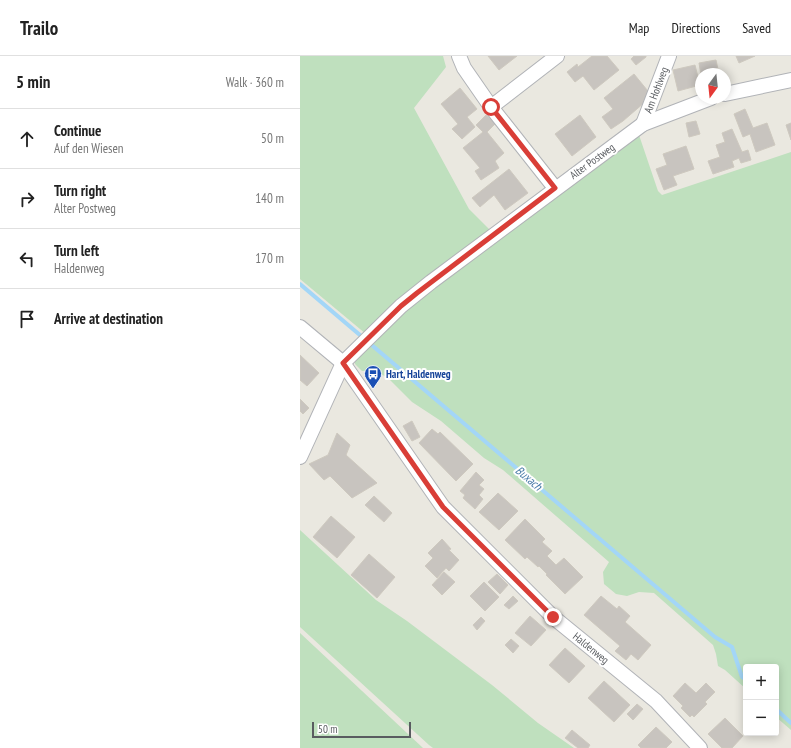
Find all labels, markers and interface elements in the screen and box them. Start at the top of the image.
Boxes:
text: Trailo [20,16,58,40]
text: Map [629,19,649,37]
text: Directions [671,19,720,37]
text: Saved [742,19,771,37]
street label: Am Hohlweg [641,65,671,115]
north arrow [695,68,731,104]
text: 5 min [16,71,50,93]
text: Walk · 360 m [226,74,284,91]
route start [482,98,500,116]
text: Continue [54,121,101,140]
icon: ahead [16,128,38,150]
text: 50 m [261,130,284,147]
text: Auf den Wiesen [54,140,124,157]
street label: Alter Postweg [567,140,617,182]
text: Turn right [54,181,106,200]
icon: right [16,188,38,210]
text: 140 m [255,190,284,207]
text: Alter Postweg [54,200,116,217]
text: Turn left [54,241,99,260]
icon: left [16,248,38,270]
text: 170 m [255,250,284,267]
text: Haldenweg [54,260,104,277]
icon: arrive [16,308,38,330]
text: Arrive at destination [54,309,163,328]
bus stop icon: Hart, Haldenweg [363,364,383,389]
place label: Hart, Haldenweg [386,367,451,381]
water label: Buxach [513,463,546,494]
route end [544,608,562,626]
street label: Haldenweg [570,629,612,667]
map controls [743,664,779,736]
button: + [743,664,779,700]
button: − [743,700,779,736]
scale bar [312,720,411,739]
text: 50 m [318,722,337,736]

